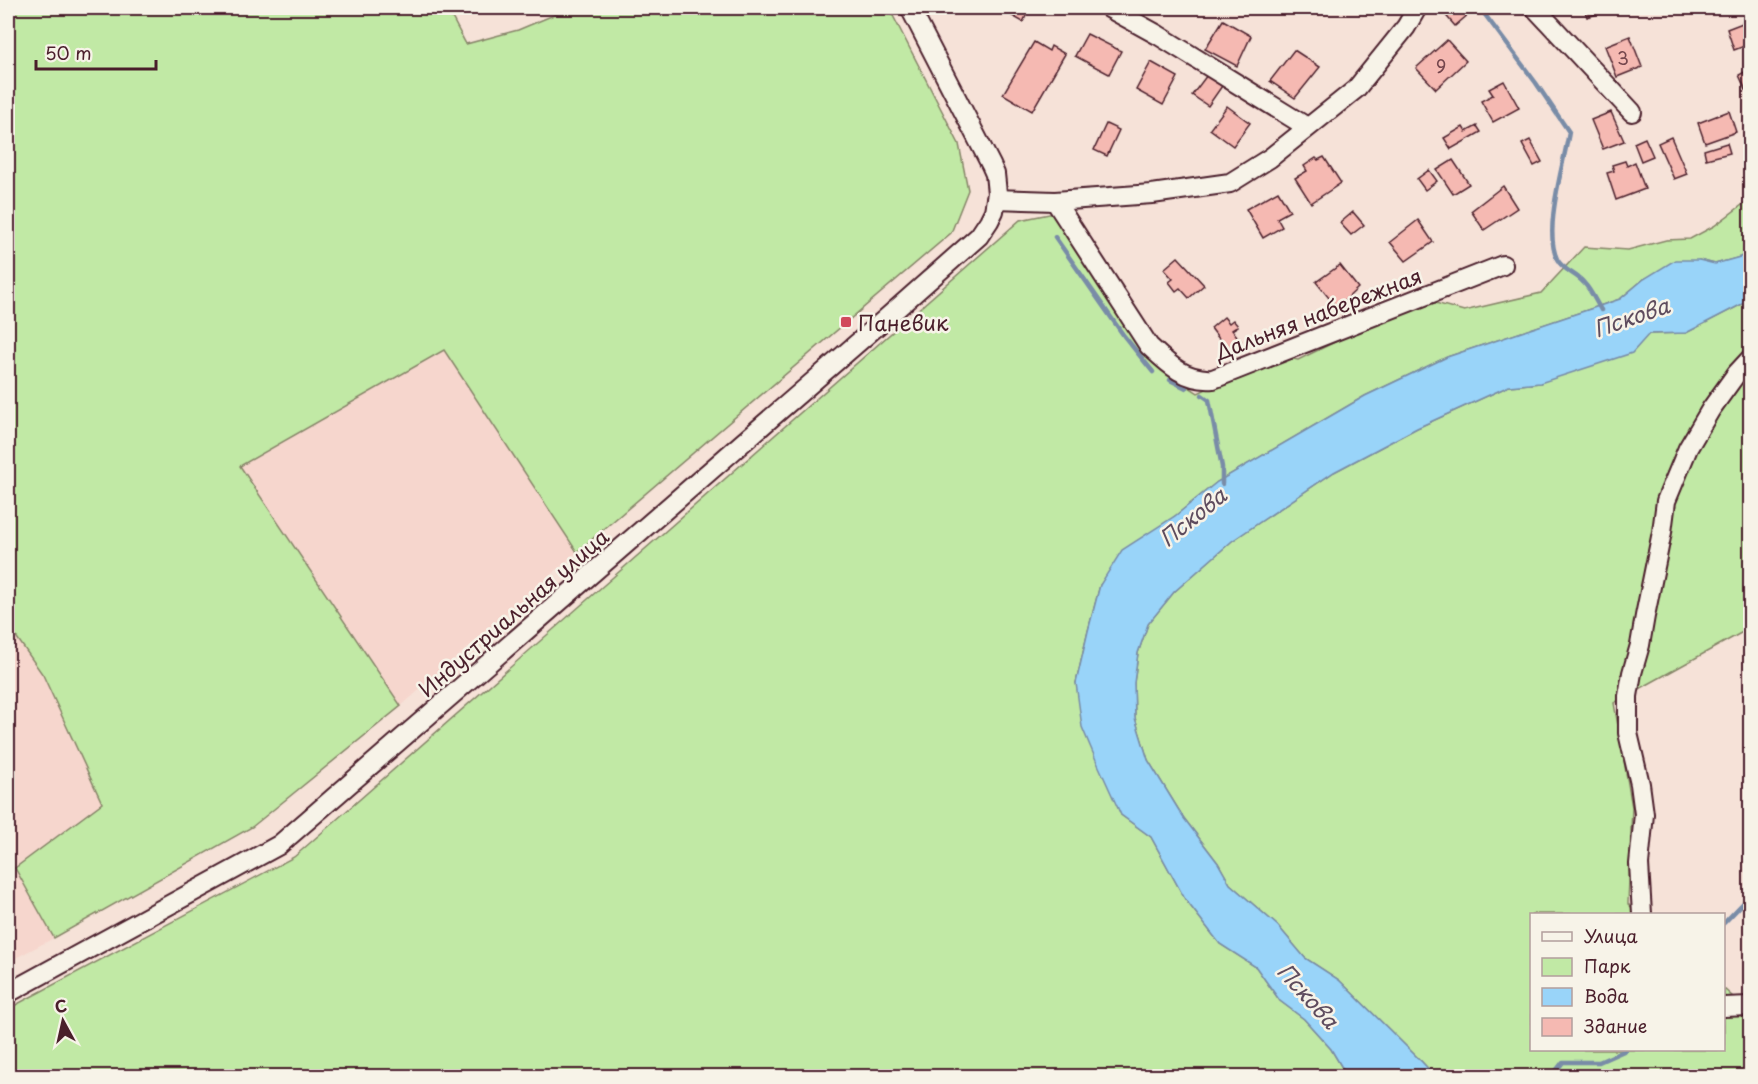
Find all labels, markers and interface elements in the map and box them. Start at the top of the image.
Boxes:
scale bar [36,33,156,71]
text: 50 m [45,39,92,66]
house number: 3 [1617,44,1629,71]
house number: 9 [1436,52,1446,79]
street label: Дальняя набережная [1209,259,1426,368]
water label: Пскова [1589,287,1675,344]
place label: Паневик [858,306,949,338]
marker: Паневик [839,315,853,329]
water label: Пскова [1151,478,1234,553]
street label: Индустриальная улица [411,520,616,704]
legend [1530,913,1725,1051]
text: Улица [1584,922,1638,949]
text: Парк [1584,952,1631,979]
water label: Пскова [1271,955,1348,1036]
text: Вода [1584,982,1629,1009]
north arrow [33,991,93,1051]
text: С [53,992,68,1018]
text: Здание [1584,1012,1647,1039]

